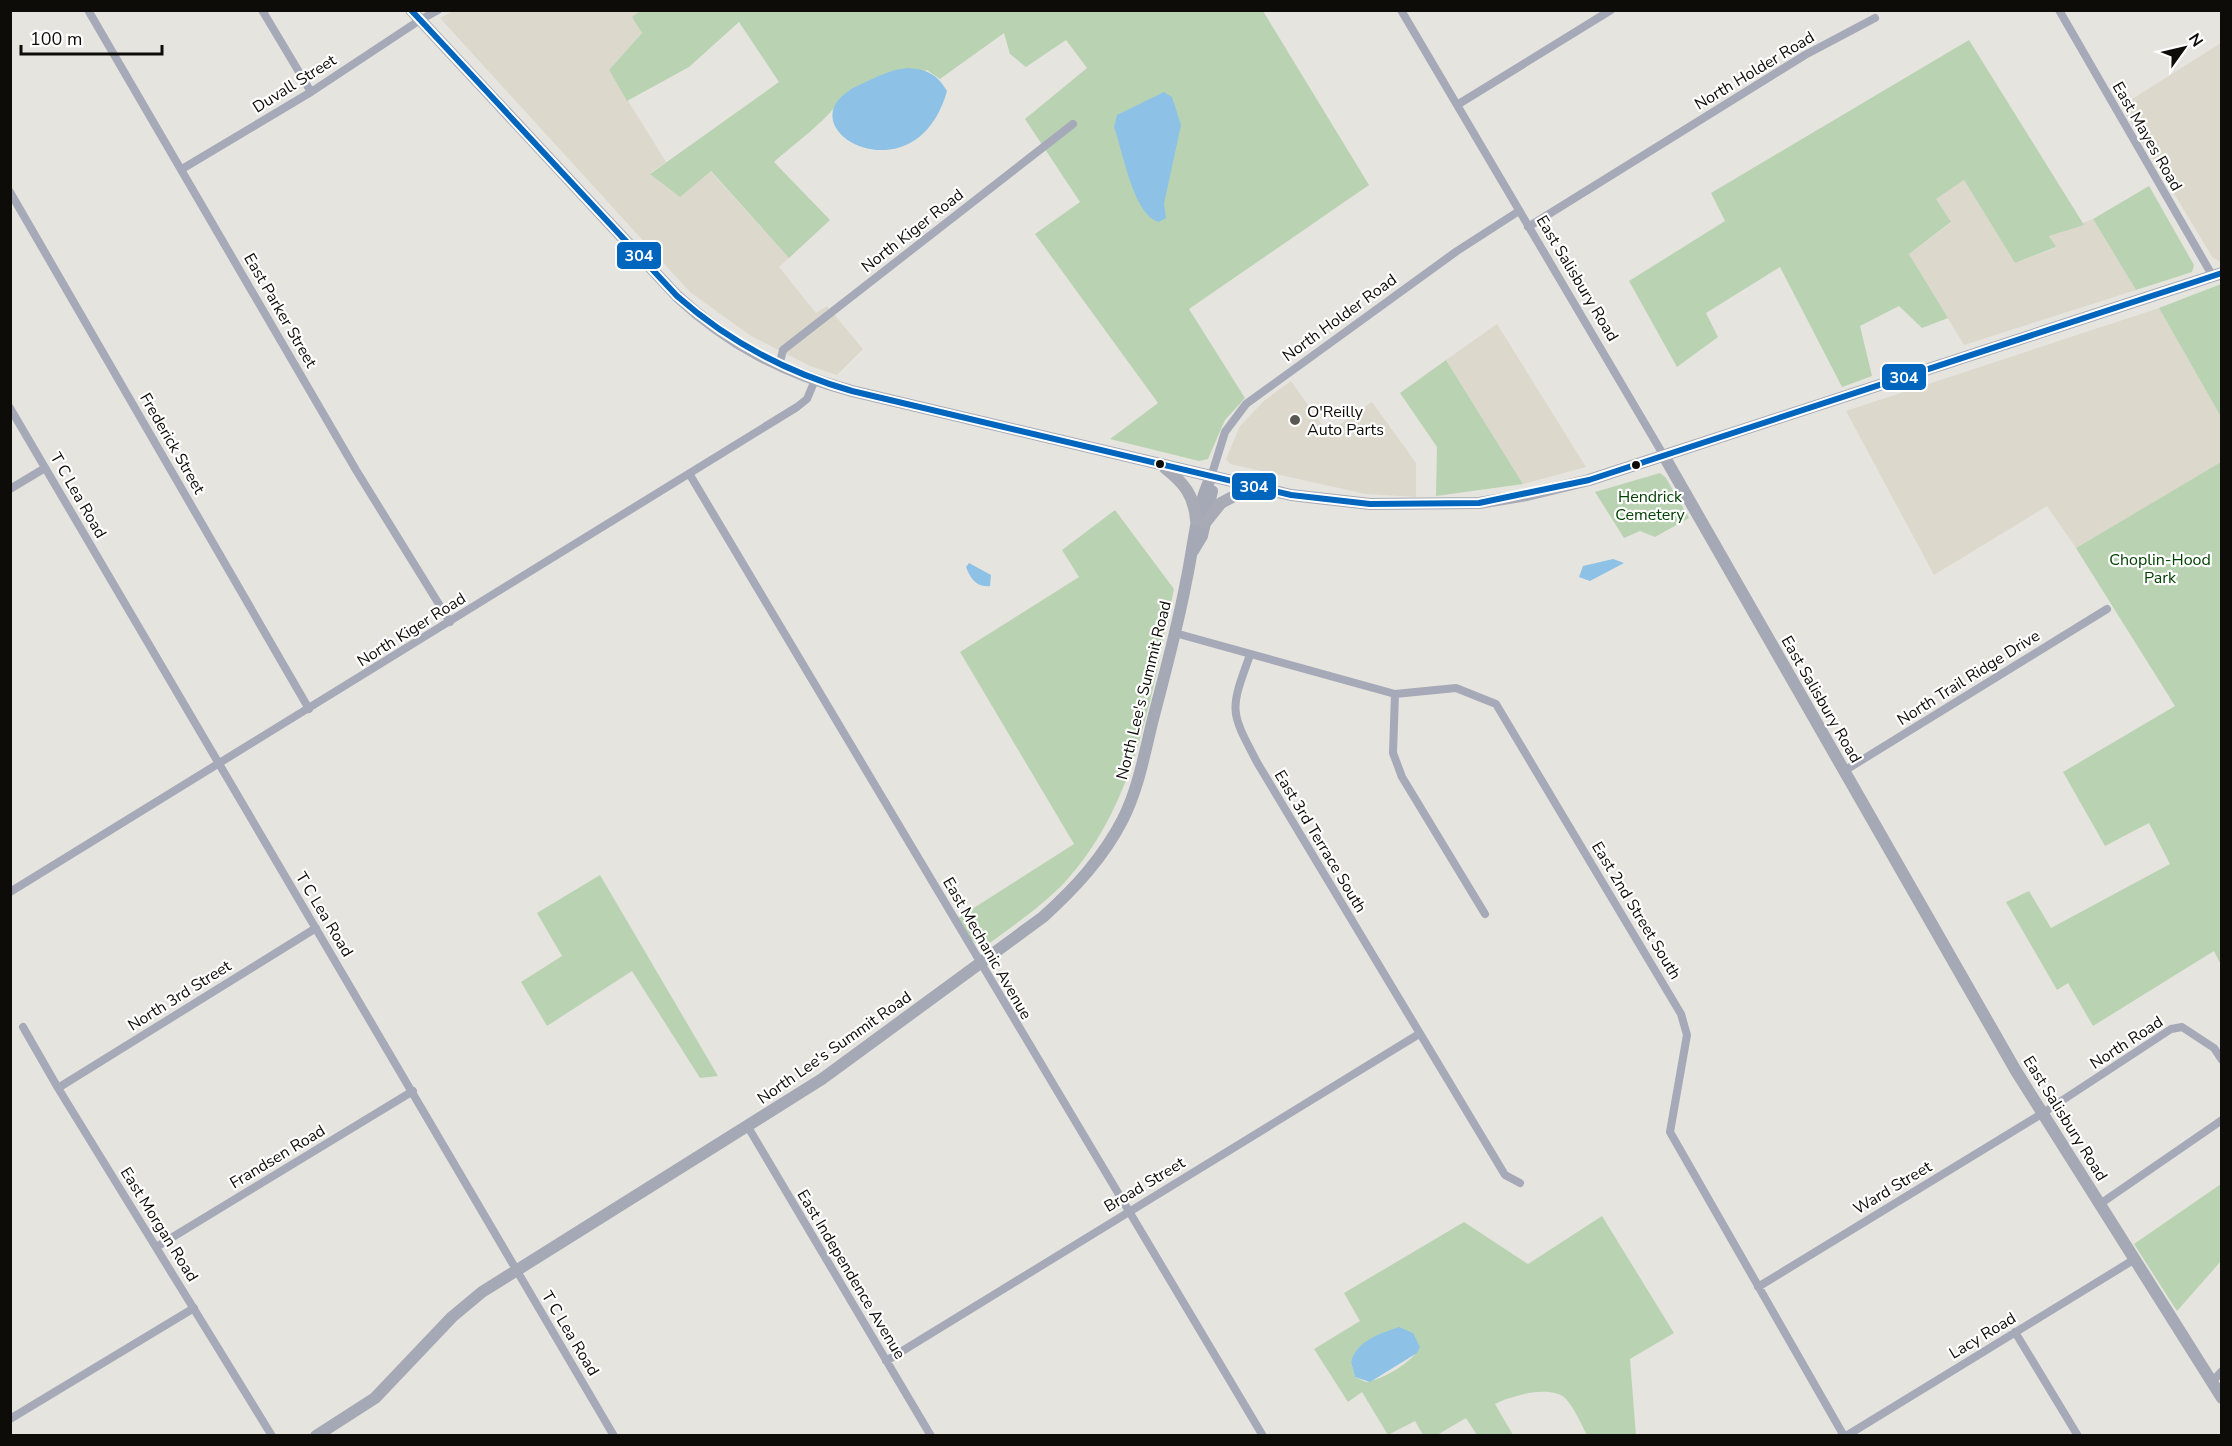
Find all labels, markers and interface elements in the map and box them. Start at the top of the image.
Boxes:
scale bar [21,18,162,56]
north arrow [2154,18,2214,78]
street label: North Holder Road [1690,26,1819,115]
text: 100 m [30,27,82,51]
text: N [2183,29,2208,51]
street label: Duvall Street [249,49,341,118]
street label: East Mayes Road [2107,78,2187,195]
street label: North Kiger Road [857,184,968,278]
street label: East Salisbury Road [1531,211,1624,346]
line badge: 304 [616,241,662,270]
text: 304 [625,245,654,267]
street label: East Parker Street [238,249,322,372]
street label: North Holder Road [1278,269,1401,367]
line badge: 304 [1881,363,1927,391]
text: 304 [1890,367,1919,389]
street label: Frederick Street [134,389,210,498]
place label: O'Reilly Auto Parts [1307,401,1384,441]
marker: O'Reilly Auto Parts [1288,413,1302,427]
street label: T C Lea Road [45,449,112,542]
unlabelled marker [1154,458,1166,470]
unlabelled marker [1630,459,1642,471]
line badge: 304 [1231,472,1277,501]
text: 304 [1240,476,1269,498]
park label: Hendrick Cemetery [1615,486,1685,526]
park label: Choplin-Hood Park [2109,549,2211,589]
street label: North Kiger Road [353,588,470,672]
street label: North Lee's Summit Road [1111,599,1177,782]
street label: North Trail Ridge Drive [1893,625,2044,731]
street label: East Salisbury Road [1776,632,1867,767]
street label: East 3rd Terrace South [1269,766,1371,917]
street label: East 2nd Street South [1586,837,1686,984]
street label: T C Lea Road [290,868,358,961]
street label: East Mechanic Avenue [937,873,1037,1024]
street label: North 3rd Street [124,955,236,1036]
street label: North Lee's Summit Road [753,986,916,1109]
street label: North Road [2086,1011,2167,1075]
street label: East Salisbury Road [2018,1052,2113,1185]
street label: Frandsen Road [226,1120,329,1194]
street label: Broad Street [1100,1152,1189,1218]
street label: Ward Street [1849,1156,1936,1220]
street label: East Morgan Road [115,1163,203,1286]
street label: East Independence Avenue [792,1186,911,1363]
street label: T C Lea Road [536,1287,604,1380]
street label: Lacy Road [1945,1307,2020,1364]

